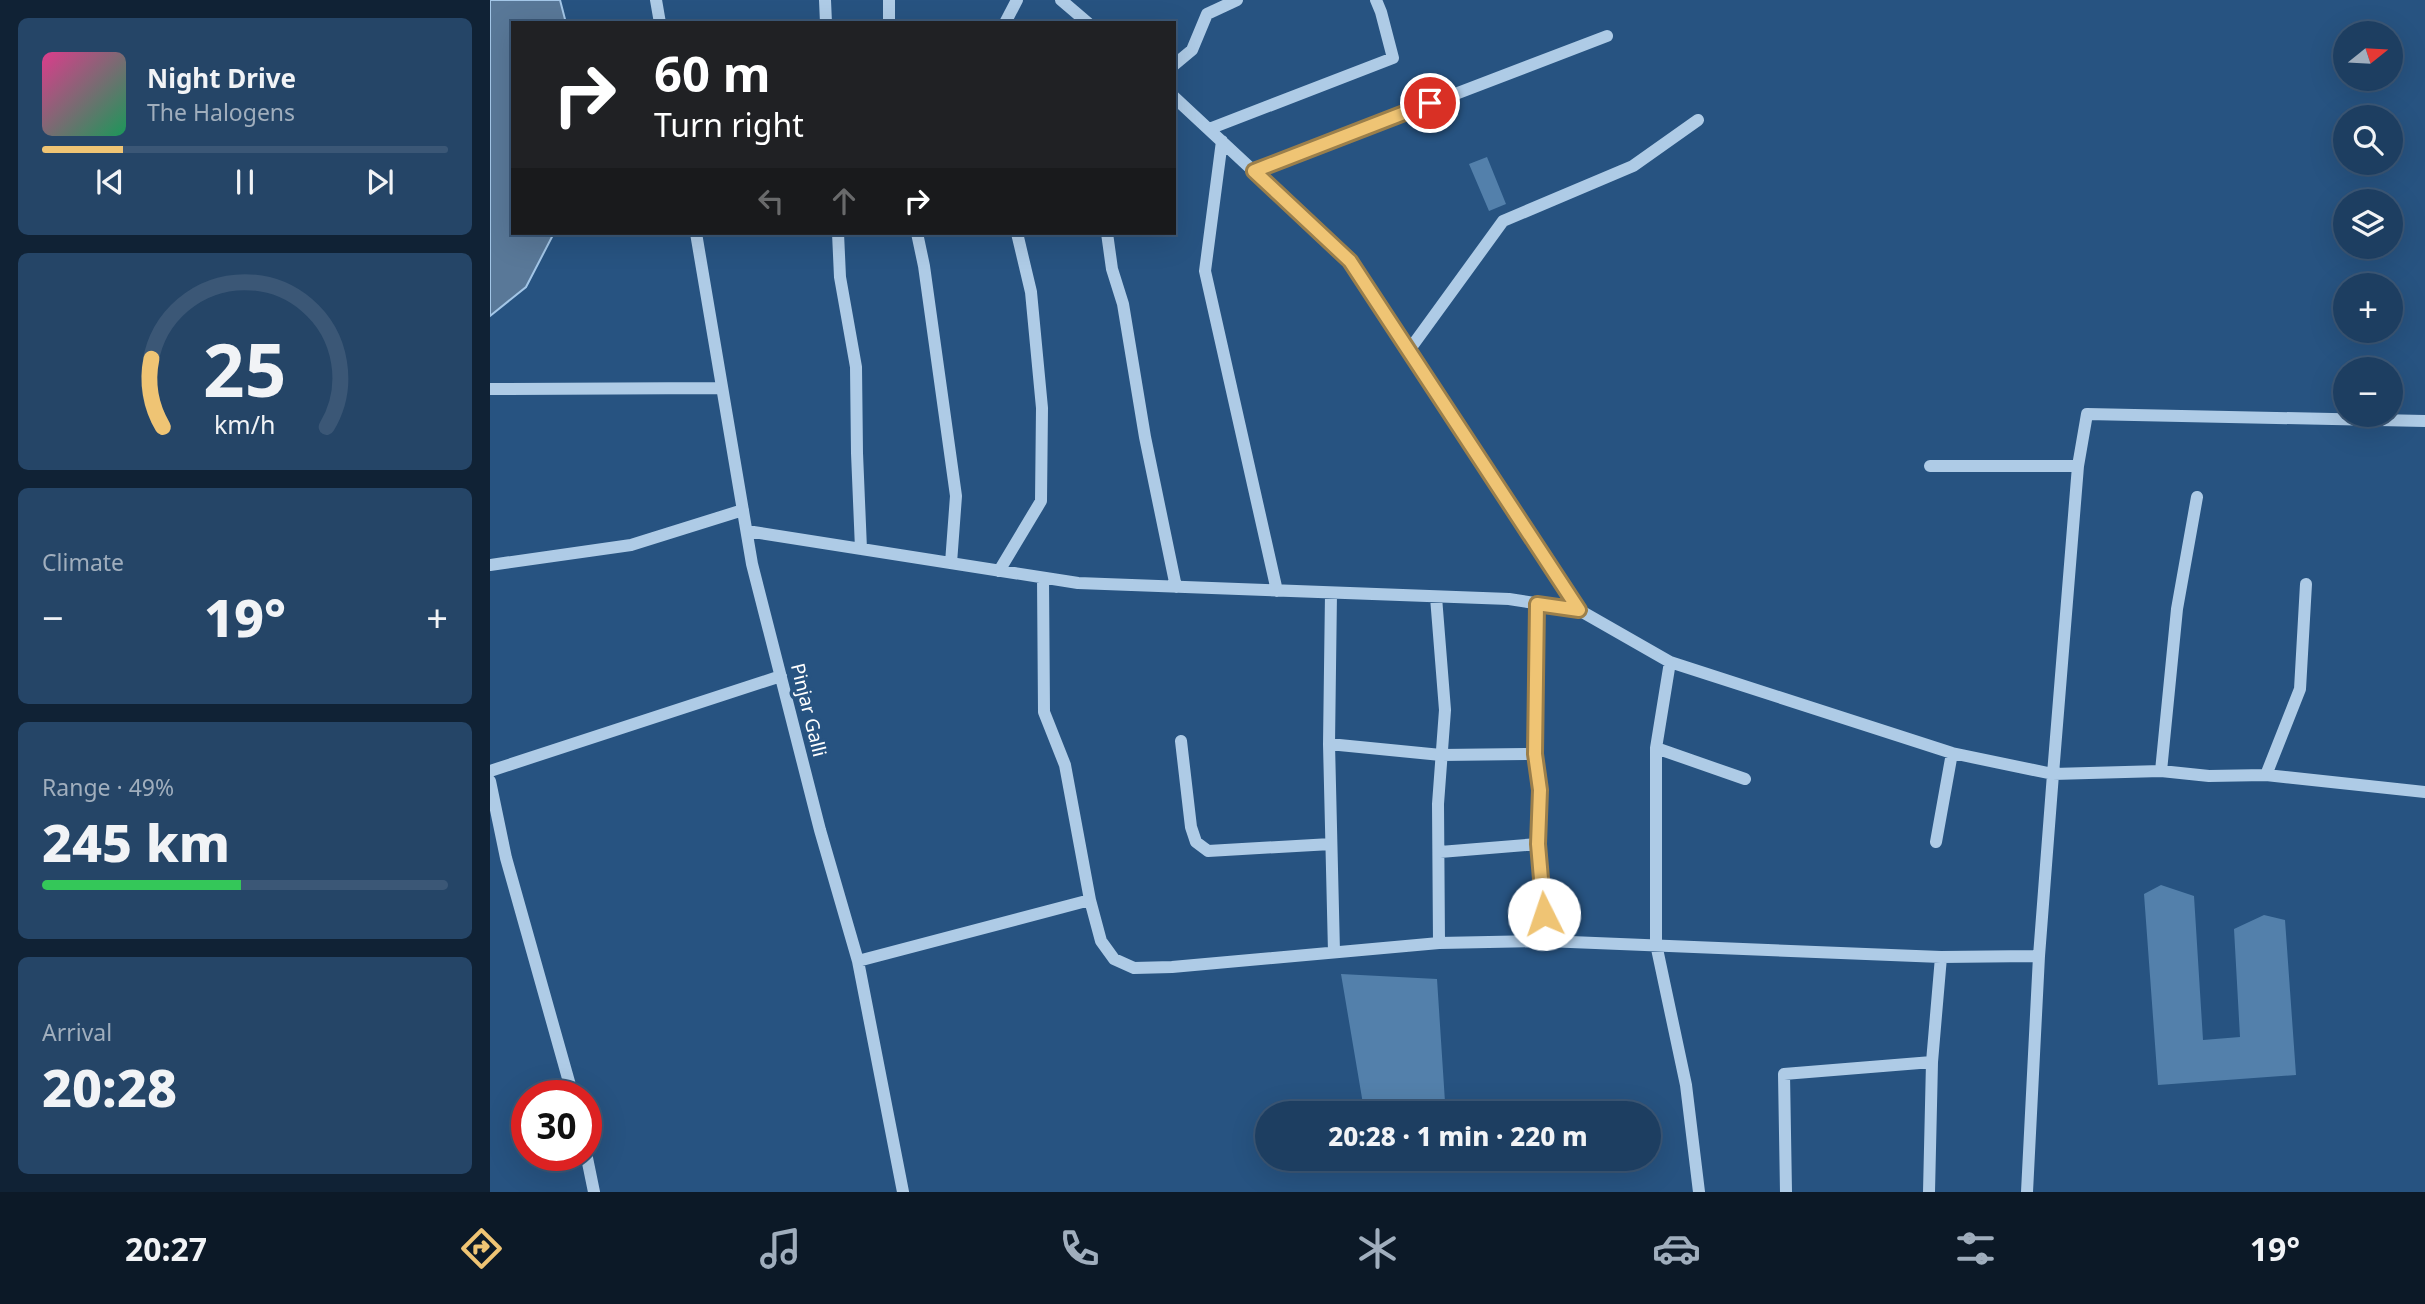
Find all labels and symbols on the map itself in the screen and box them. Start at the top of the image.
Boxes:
north arrow [2333,21,2403,91]
pin [1400,73,1460,133]
street label: Pinjar Galli [785,660,833,760]
position arrow [1507,877,1581,951]
speed limit sign: 30 [511,1080,602,1171]

